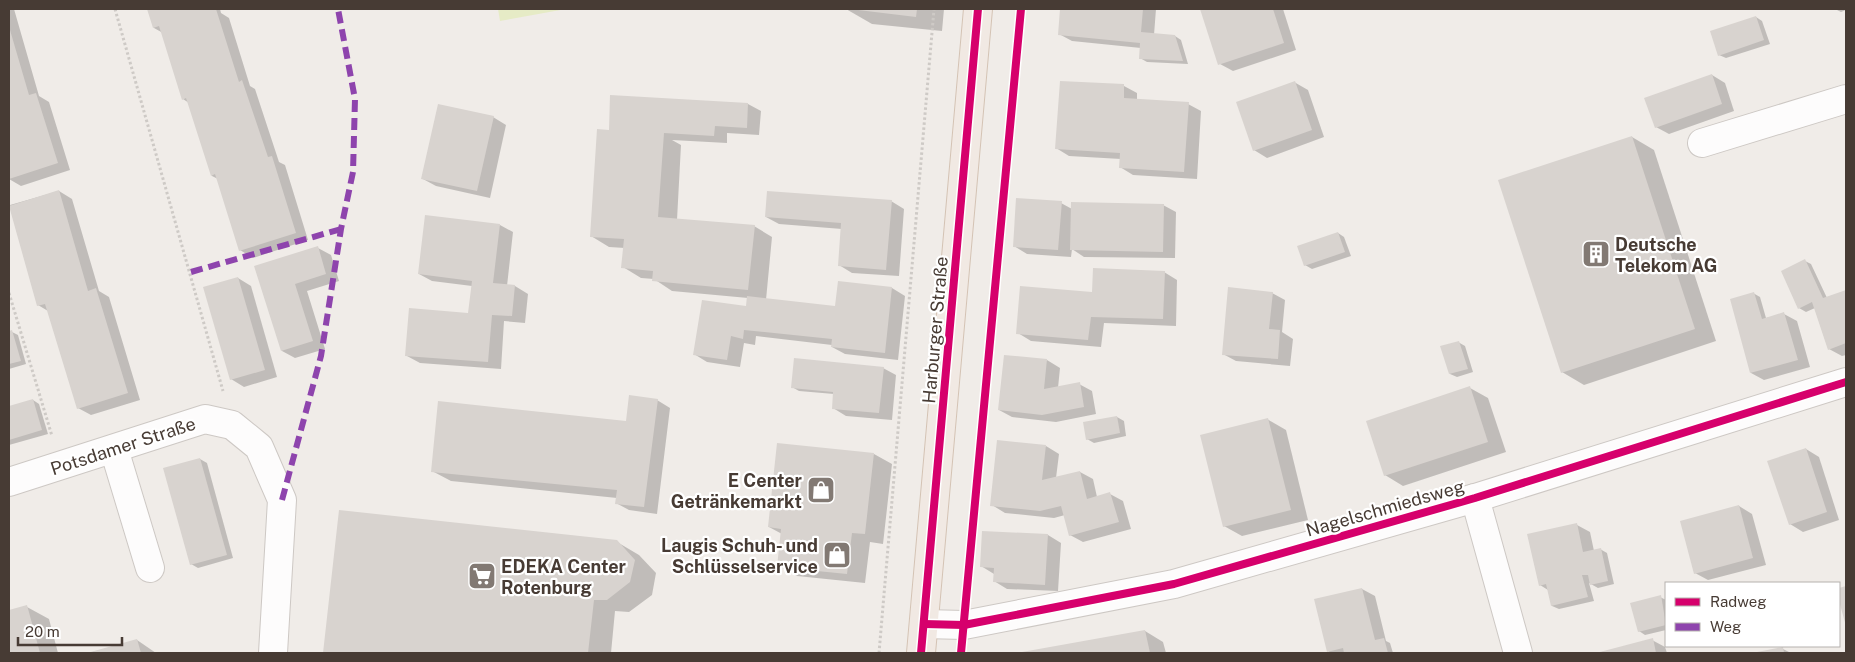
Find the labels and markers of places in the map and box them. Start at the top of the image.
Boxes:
place label: Deutsche Telekom AG [1615,234,1717,276]
building icon: Deutsche Telekom AG [1581,239,1611,269]
place label: E Center Getränkemarkt [671,470,803,512]
shop icon: E Center Getränkemarkt [806,475,836,505]
place label: Laugis Schuh- und Schlüsselservice [661,535,818,577]
shop icon: Laugis Schuh- und Schlüsselservice [822,540,852,570]
place label: EDEKA Center Rotenburg [501,556,627,598]
supermarket icon: EDEKA Center Rotenburg [467,561,497,591]

